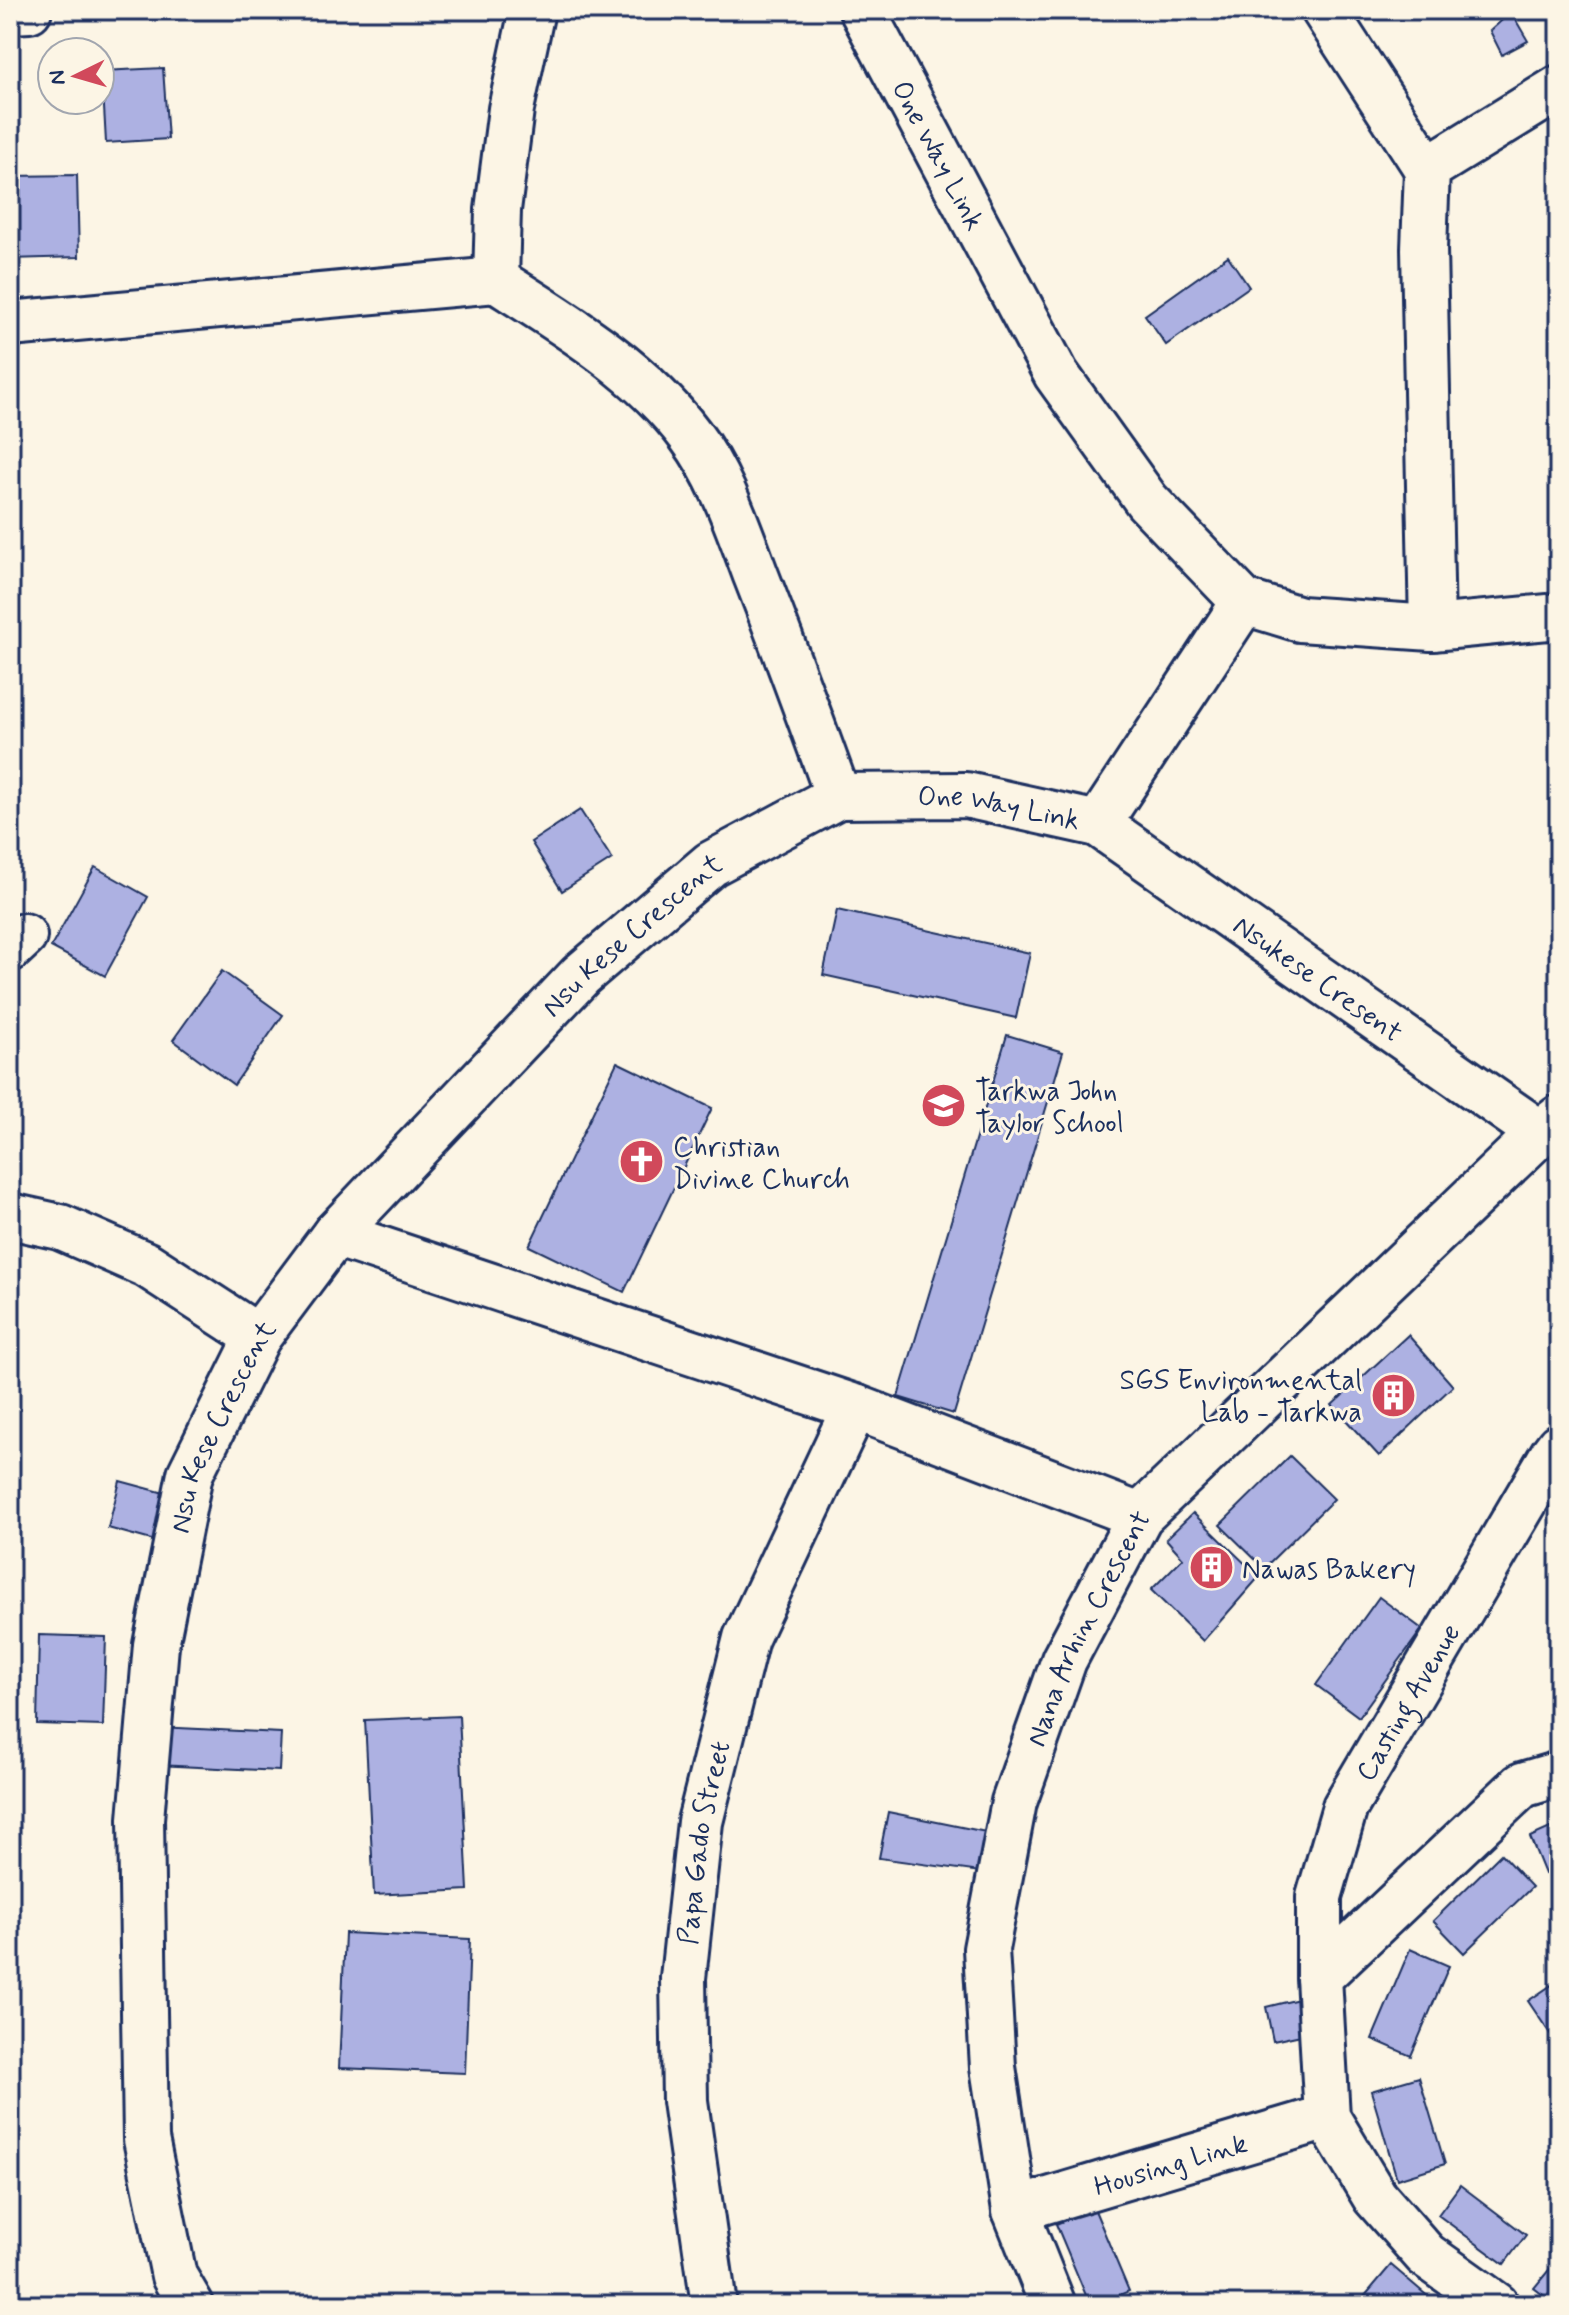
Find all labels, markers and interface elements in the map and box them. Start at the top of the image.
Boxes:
north arrow [36,36,116,116]
text: N [43,69,73,86]
street label: One Way Link [882,74,992,237]
street label: One Way Link [918,779,1083,841]
street label: Nsu Kese Crescent [535,845,729,1026]
street label: Nsukese Cresent [1225,908,1409,1052]
place label: Tarkwa John Taylor School [975,1074,1124,1143]
school or university icon: Tarkwa John Taylor School [920,1082,968,1130]
place label: Christian Divine Church [673,1130,850,1199]
church icon: Christian Divine Church [618,1138,666,1186]
street label: Nsu Kese Crescent [163,1313,286,1537]
place label: SGS Environmental Lab - Tarkwa [1120,1363,1362,1432]
building icon: SGS Environmental Lab - Tarkwa [1369,1371,1417,1419]
street label: Nana Arhin Crescent [1019,1505,1161,1752]
building icon: Nawas Bakery [1187,1544,1235,1592]
place label: Nawas Bakery [1242,1552,1416,1589]
street label: Casting Avenue [1348,1617,1470,1788]
street label: Papa Gado Street [671,1737,741,1947]
street label: Housing Link [1090,2126,1252,2206]

